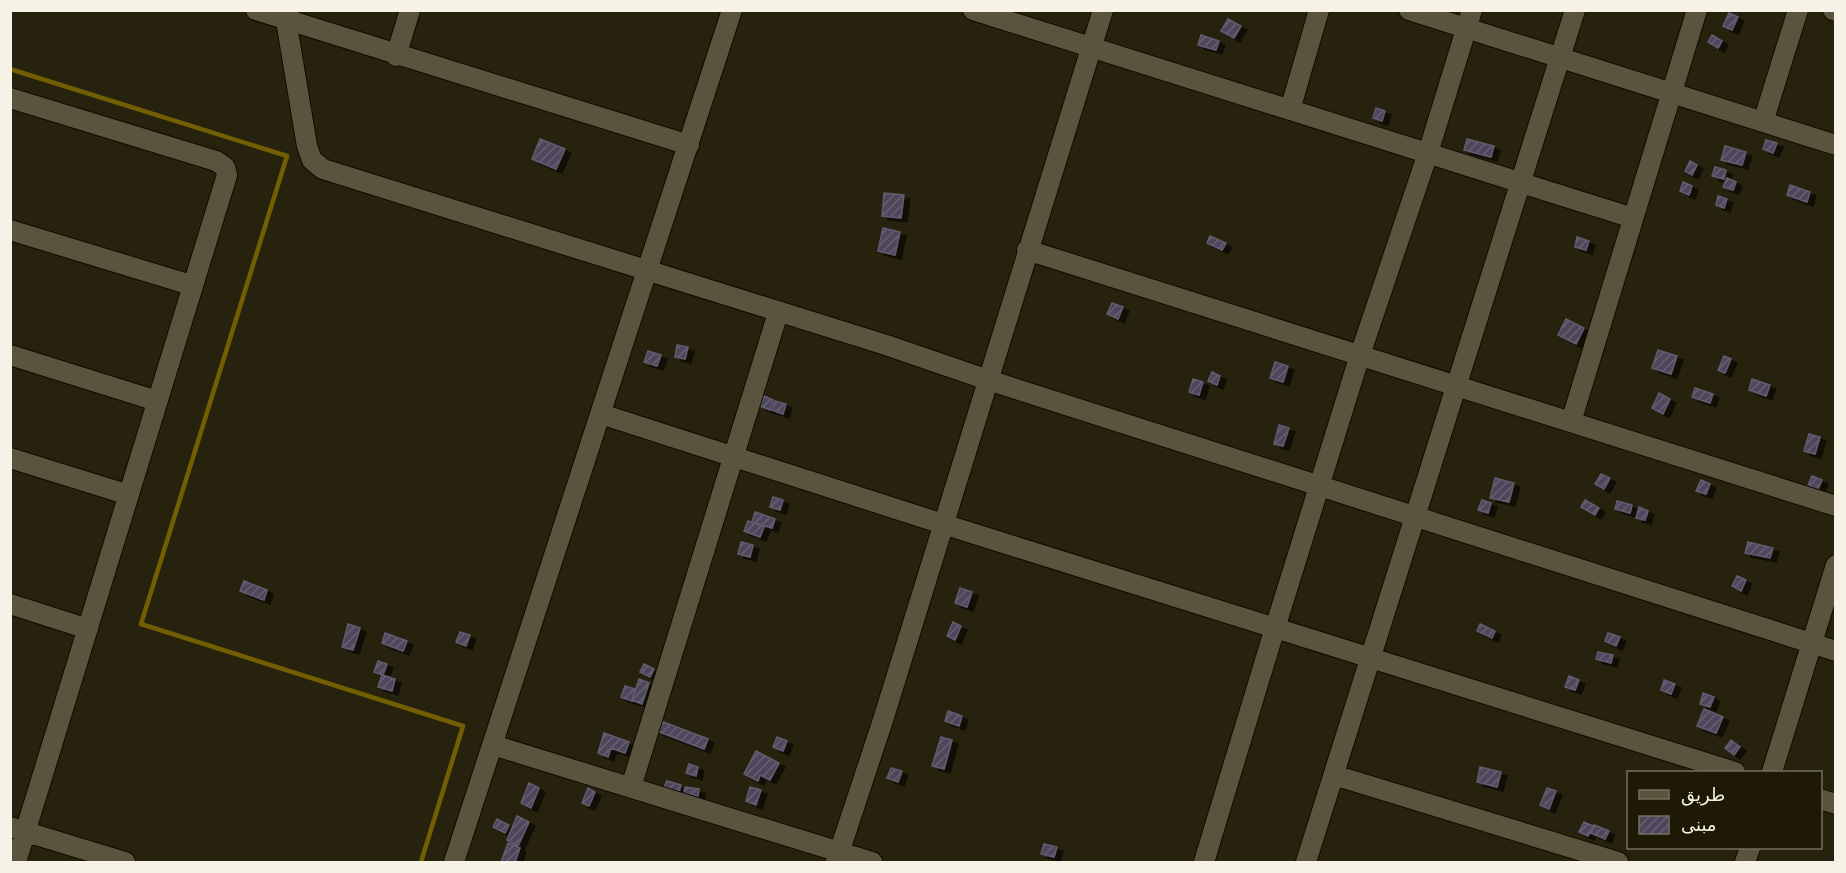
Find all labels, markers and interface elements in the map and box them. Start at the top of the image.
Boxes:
legend [1627,771,1822,849]
text: طريق [1681,784,1725,806]
text: مبنى [1681,814,1717,835]

